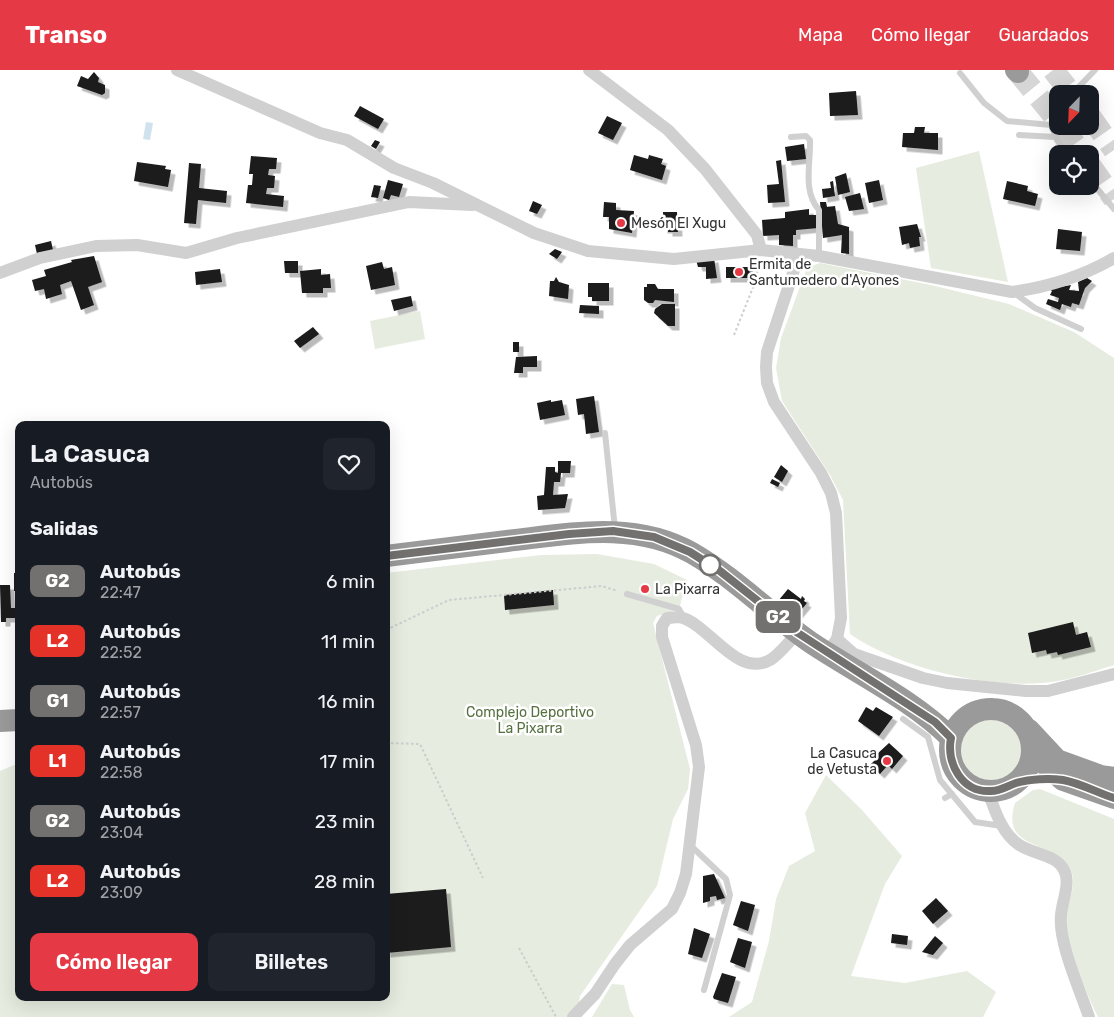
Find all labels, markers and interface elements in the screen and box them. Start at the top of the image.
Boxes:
text: Transo [25,21,107,49]
text: Mapa [798,24,843,46]
text: Cómo llegar [871,24,970,46]
text: Guardados [998,24,1089,46]
north arrow [1049,85,1099,135]
map controls [1049,85,1099,195]
button: locate [1049,145,1099,195]
place label: Mesón El Xugu [631,215,726,232]
marker: Mesón El Xugu [615,217,627,229]
place label: Ermita de Santumedero d'Ayones [749,256,899,289]
marker: Ermita de Santumedero d'Ayones [733,266,745,278]
button: heart [323,438,375,490]
text: La Casuca [30,440,150,468]
text: Autobús [30,473,93,492]
text: Salidas [30,517,98,540]
unlabelled marker [699,554,721,576]
text: Autobús [100,560,181,583]
text: G2 [45,570,70,592]
text: 6 min [326,570,375,593]
place label: La Pixarra [655,581,720,598]
text: 22:47 [100,583,141,602]
marker: La Pixarra [639,583,651,595]
line badge: G2 [756,601,800,633]
text: G2 [766,606,790,628]
text: Autobús [100,620,181,643]
text: L2 [46,630,69,652]
text: 11 min [321,630,375,653]
text: 22:52 [100,643,142,662]
text: Autobús [100,680,181,703]
text: G1 [47,690,68,712]
text: 16 min [318,690,375,713]
text: 22:57 [100,703,141,722]
park label: Complejo Deportivo La Pixarra [466,704,594,737]
text: Autobús [100,740,181,763]
place label: La Casuca de Vetusta [807,745,877,778]
text: L1 [48,750,67,772]
text: 17 min [319,750,375,773]
marker: La Casuca de Vetusta [881,755,893,767]
text: 22:58 [100,763,143,782]
text: Autobús [100,800,181,823]
text: G2 [45,810,70,832]
text: 23 min [315,810,375,833]
text: 23:04 [100,823,143,842]
text: Autobús [100,860,181,883]
text: L2 [46,870,69,892]
text: 28 min [314,870,375,893]
text: 23:09 [100,883,143,902]
button: Cómo llegar [30,933,198,991]
button: Billetes [208,933,375,991]

